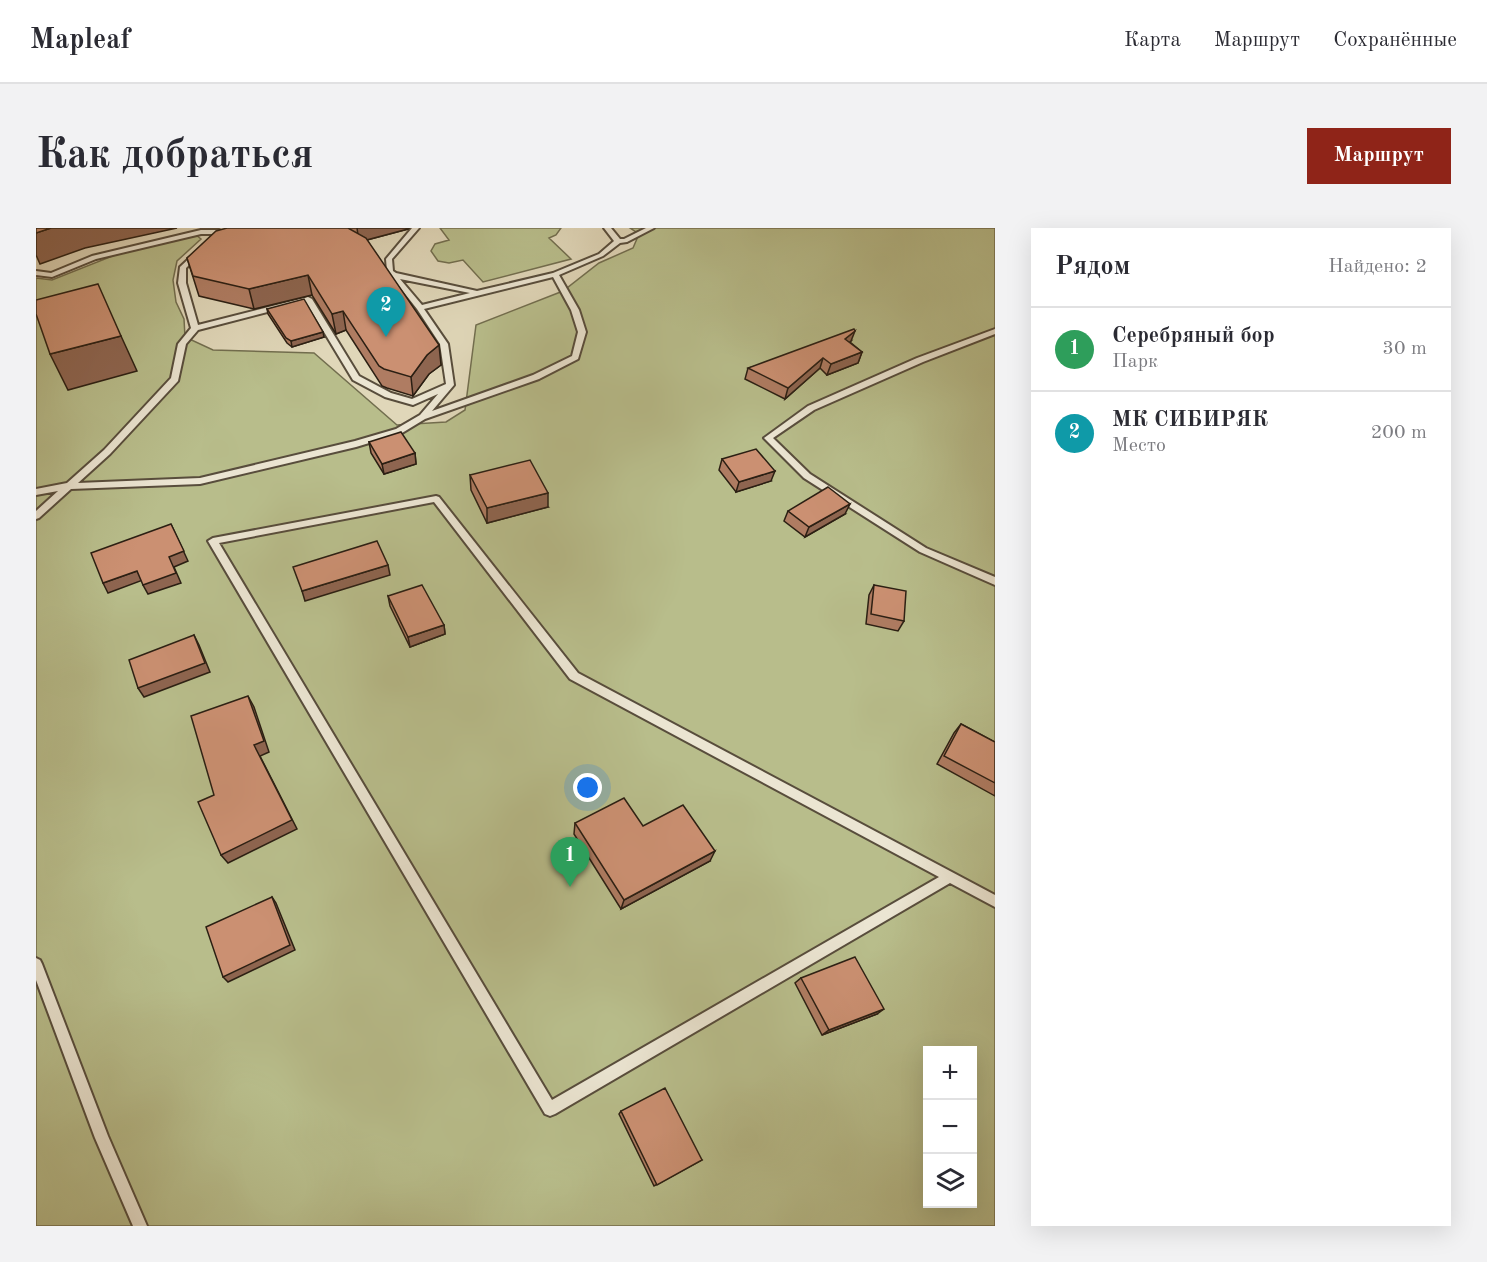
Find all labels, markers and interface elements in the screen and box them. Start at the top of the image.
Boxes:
text: Mapleaf [30,27,130,55]
text: Карта [1124,30,1181,51]
text: Маршрут [1214,30,1300,51]
text: Сохранённые [1333,30,1457,51]
button: Маршрут [1307,128,1451,184]
text: Как добраться [36,135,313,177]
text: Рядом [1055,254,1130,280]
text: Найдено: 2 [1328,257,1427,277]
pin: 2 [366,288,406,337]
text: Серебряный бор [1112,325,1275,347]
text: 1 [1069,339,1080,359]
text: 30 m [1382,339,1427,359]
text: Парк [1112,352,1158,372]
text: МК СИБИРЯК [1112,409,1268,431]
text: 2 [1069,423,1080,443]
text: 200 m [1371,423,1427,443]
text: Место [1112,436,1166,456]
your location [573,773,602,802]
pin: 1 [550,838,590,887]
map controls [923,1046,977,1208]
button: + [923,1046,977,1100]
button: − [923,1100,977,1154]
button: layers [923,1154,977,1208]

